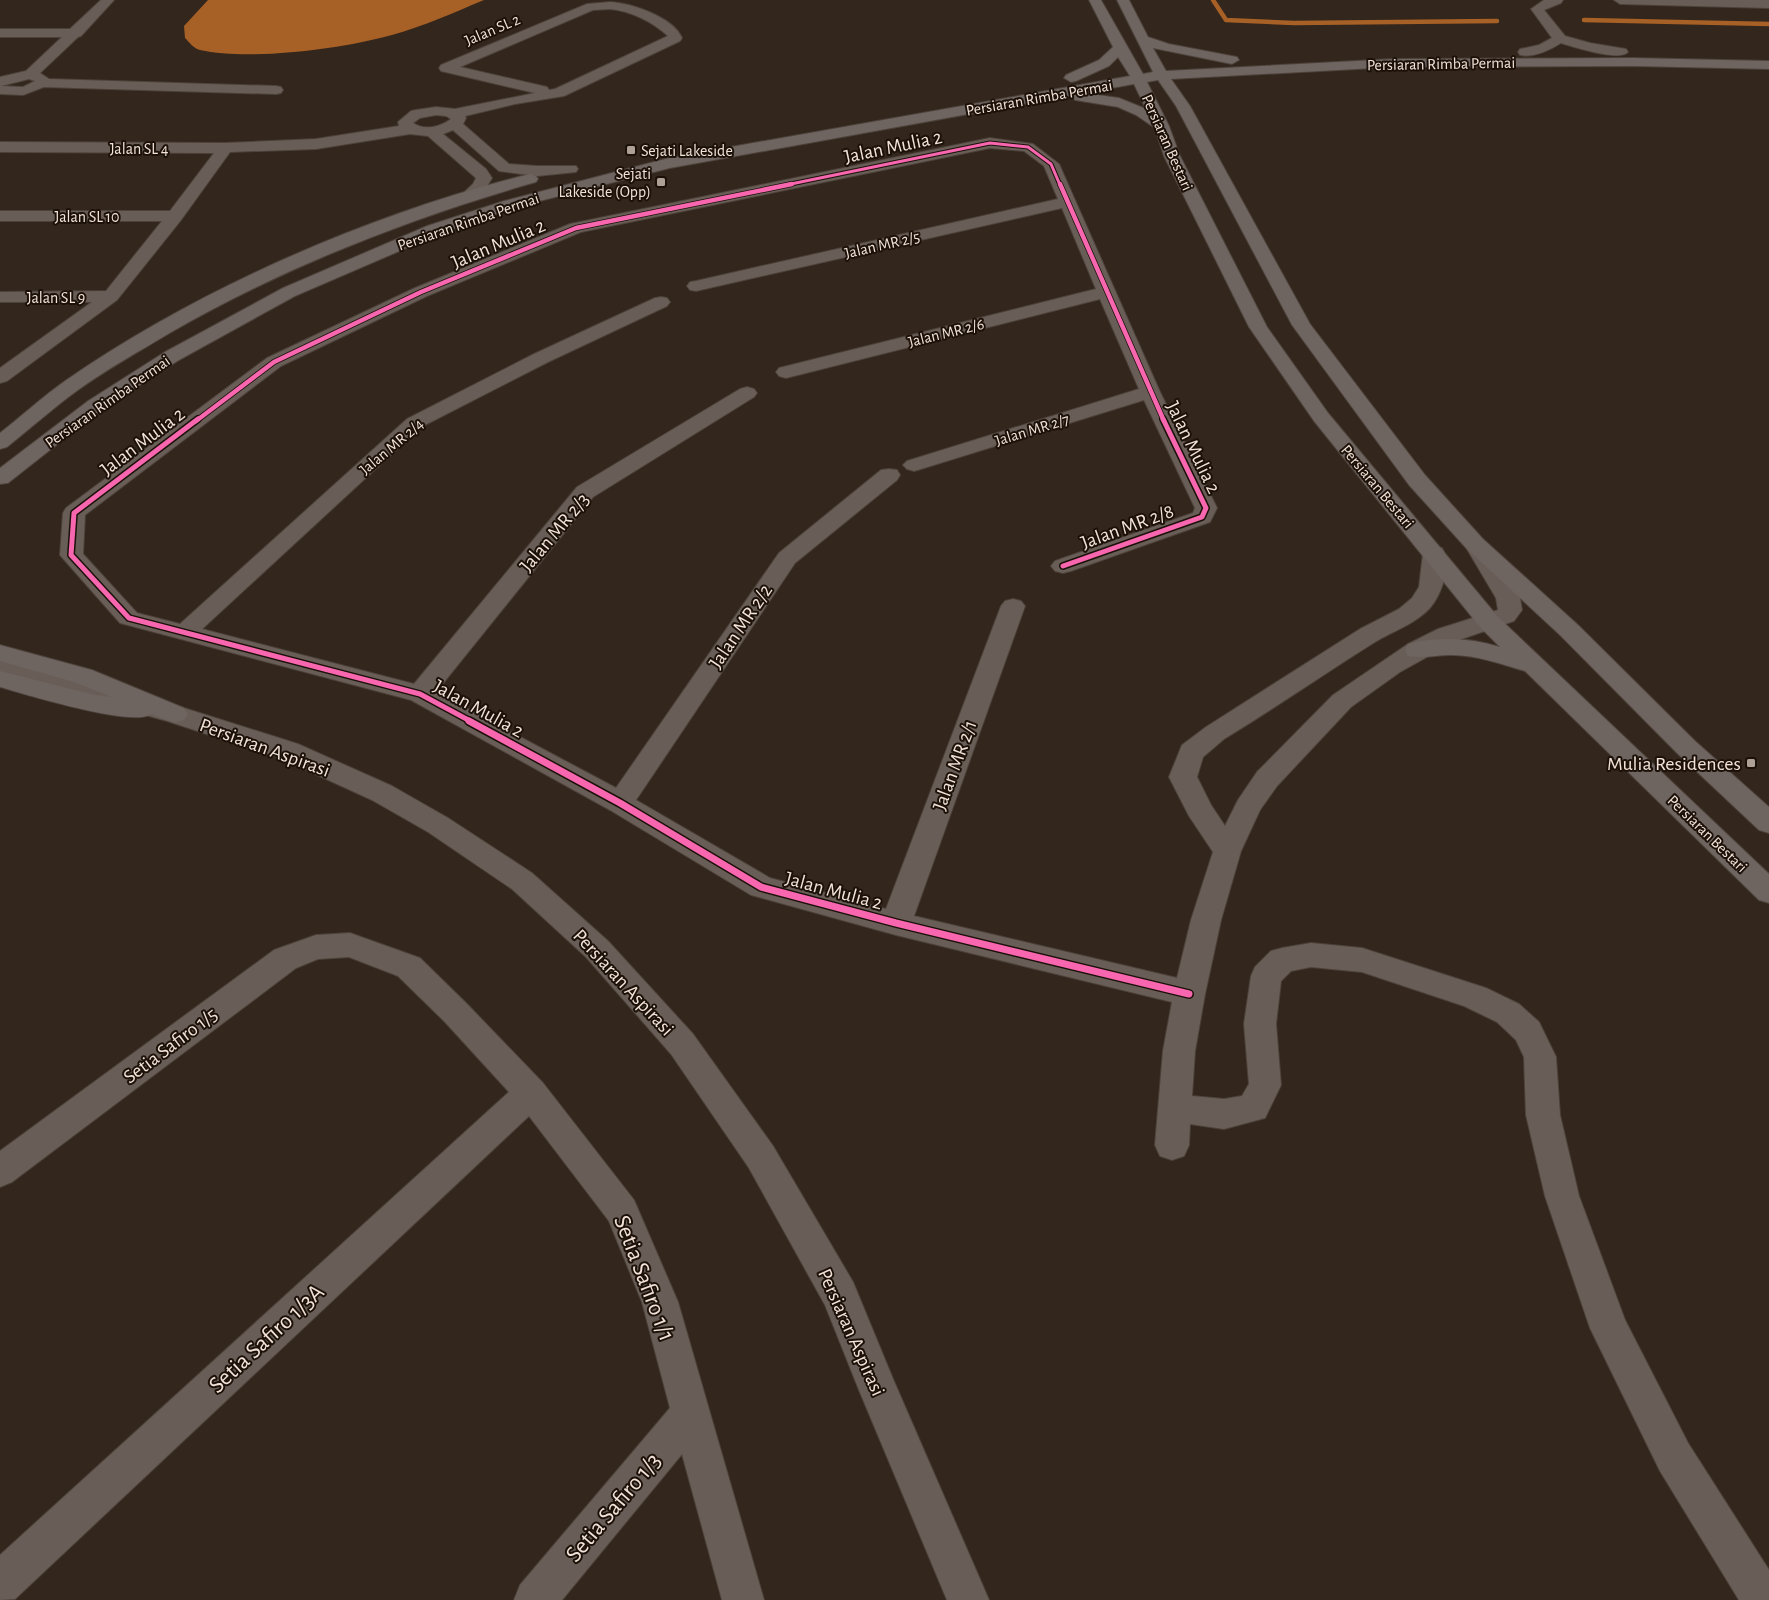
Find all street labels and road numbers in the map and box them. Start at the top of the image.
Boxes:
street label: Jalan SL 2 [462,11,522,49]
street label: Persiaran Rimba Permai [1367,55,1515,73]
street label: Persiaran Rimba Permai [965,77,1114,119]
street label: Persiaran Bestari [1139,92,1195,193]
street label: Jalan Mulia 2 [842,127,944,167]
street label: Jalan SL 4 [110,141,169,157]
street label: Persiaran Rimba Permai [396,190,541,254]
street label: Jalan SL 10 [55,209,119,225]
street label: Jalan Mulia 2 [449,215,548,273]
street label: Jalan MR 2/5 [843,229,921,261]
street label: Jalan SL 9 [27,290,85,306]
street label: Jalan MR 2/6 [907,316,986,350]
street label: Persiaran Rimba Permai [42,353,173,451]
street label: Jalan Mulia 2 [1162,398,1224,497]
street label: Jalan Mulia 2 [97,404,188,480]
street label: Jalan MR 2/7 [993,411,1072,449]
street label: Jalan MR 2/4 [357,415,427,478]
street label: Persiaran Bestari [1338,442,1417,531]
street label: Jalan MR 2/3 [516,489,593,576]
street label: Jalan MR 2/8 [1078,501,1176,553]
street label: Jalan MR 2/2 [705,581,776,672]
street label: Jalan Mulia 2 [430,676,527,742]
street label: Persiaran Aspirasi [197,715,333,781]
street label: Jalan MR 2/1 [929,717,981,813]
street label: Persiaran Bestari [1665,792,1750,875]
street label: Jalan Mulia 2 [783,868,884,914]
street label: Persiaran Aspirasi [569,926,677,1040]
street label: Setia Safiro 1/5 [120,1004,221,1087]
street label: Setia Safiro 1/1 [609,1212,679,1344]
street label: Persiaran Aspirasi [814,1266,888,1399]
street label: Setia Safiro 1/3A [204,1279,329,1398]
street label: Setia Safiro 1/3 [562,1449,666,1567]

